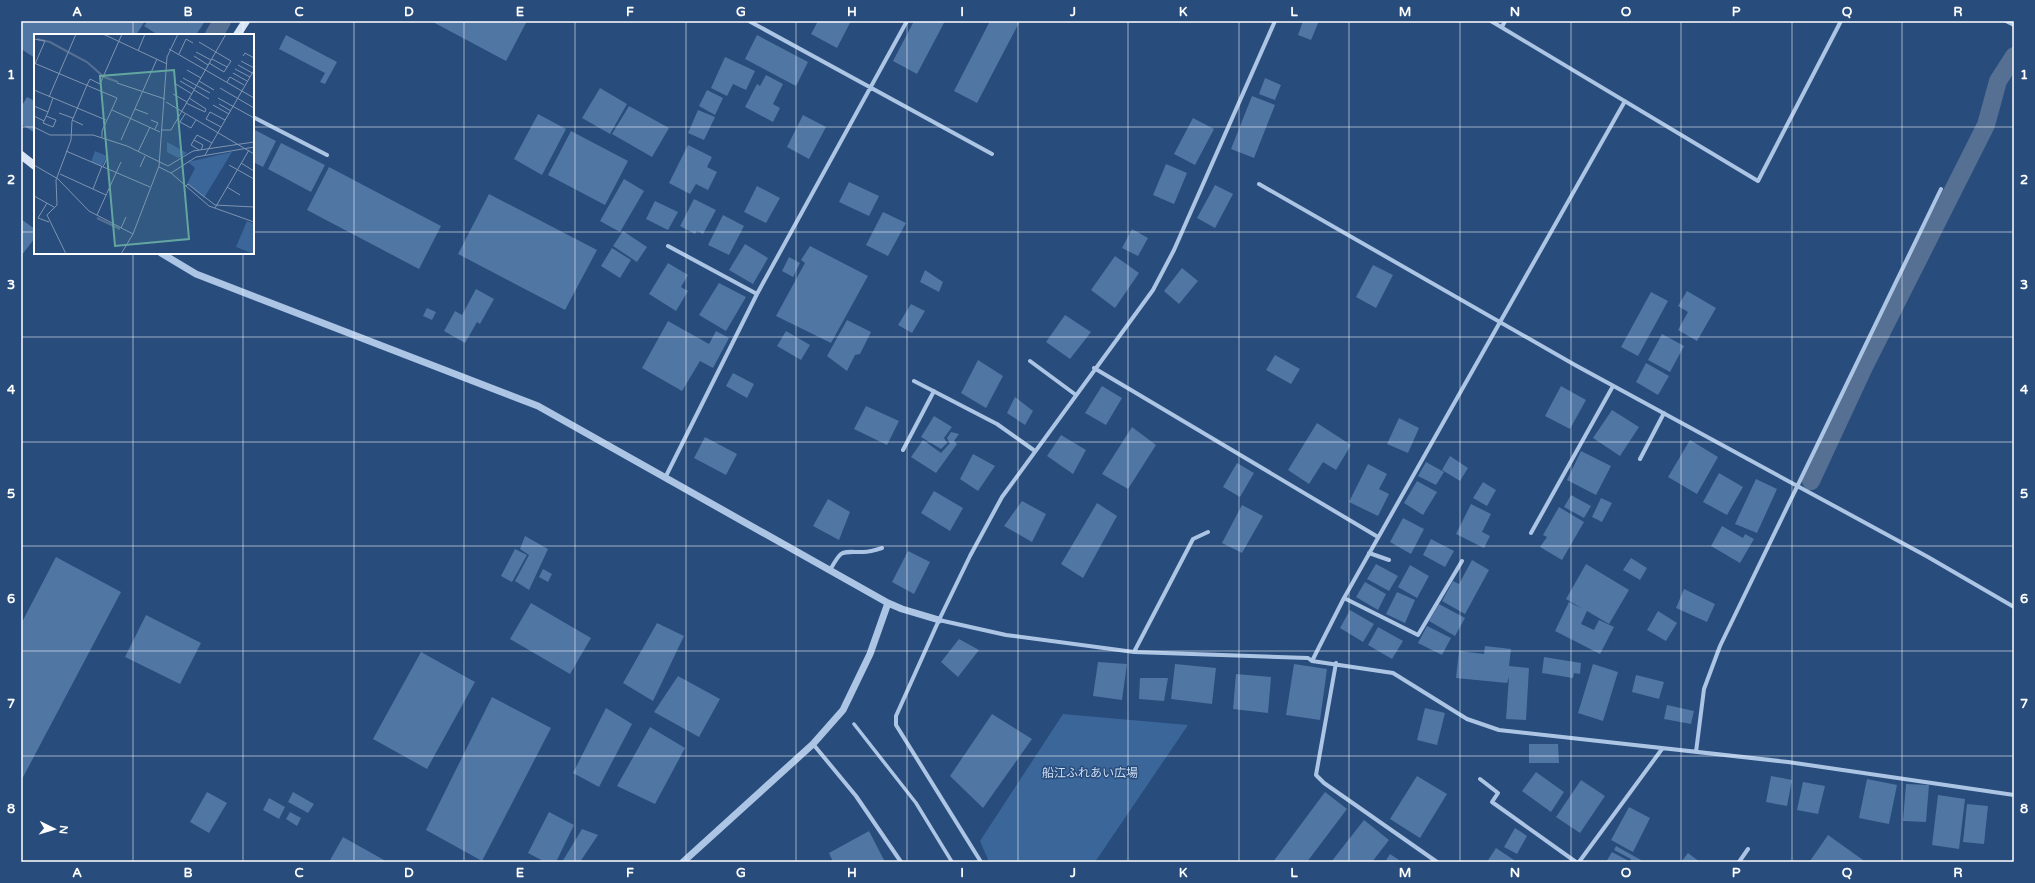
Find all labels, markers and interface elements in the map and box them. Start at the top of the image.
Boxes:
text: A [72,4,82,20]
text: B [183,4,193,20]
text: C [294,4,304,20]
text: D [404,4,414,20]
text: E [516,4,524,20]
text: F [626,4,634,20]
text: G [736,4,746,20]
text: H [847,4,857,20]
text: I [960,4,964,20]
text: J [1069,4,1076,20]
text: K [1179,4,1188,20]
text: L [1290,4,1298,20]
text: M [1399,4,1411,20]
text: N [1510,4,1520,20]
text: O [1621,4,1632,20]
text: P [1732,4,1741,20]
text: Q [1842,4,1853,20]
text: R [1953,4,1963,20]
inset map [34,34,254,254]
text: 1 [7,67,15,83]
text: 1 [2020,67,2028,83]
text: 2 [7,172,15,188]
text: 2 [2020,172,2028,188]
text: 3 [7,277,15,293]
text: 3 [2020,277,2028,293]
text: 4 [7,382,16,398]
text: 4 [2020,382,2029,398]
text: 5 [7,486,15,502]
text: 5 [2020,486,2028,502]
text: 6 [7,591,15,607]
text: 6 [2020,591,2028,607]
text: 7 [7,696,15,712]
text: 7 [2020,696,2028,712]
park label: 船江ふれあい広場 [1042,766,1138,780]
text: 8 [7,801,15,817]
text: 8 [2020,801,2028,817]
north arrow [34,809,74,849]
text: N [57,825,70,835]
text: A [72,865,82,881]
text: B [183,865,193,881]
text: C [294,865,304,881]
text: D [404,865,414,881]
text: E [516,865,524,881]
text: F [626,865,634,881]
text: G [736,865,746,881]
text: H [847,865,857,881]
text: I [960,865,964,881]
text: J [1069,865,1076,881]
text: K [1179,865,1188,881]
text: L [1290,865,1298,881]
text: M [1399,865,1411,881]
text: N [1510,865,1520,881]
text: O [1621,865,1632,881]
text: P [1732,865,1741,881]
text: Q [1842,865,1853,881]
text: R [1953,865,1963,881]

